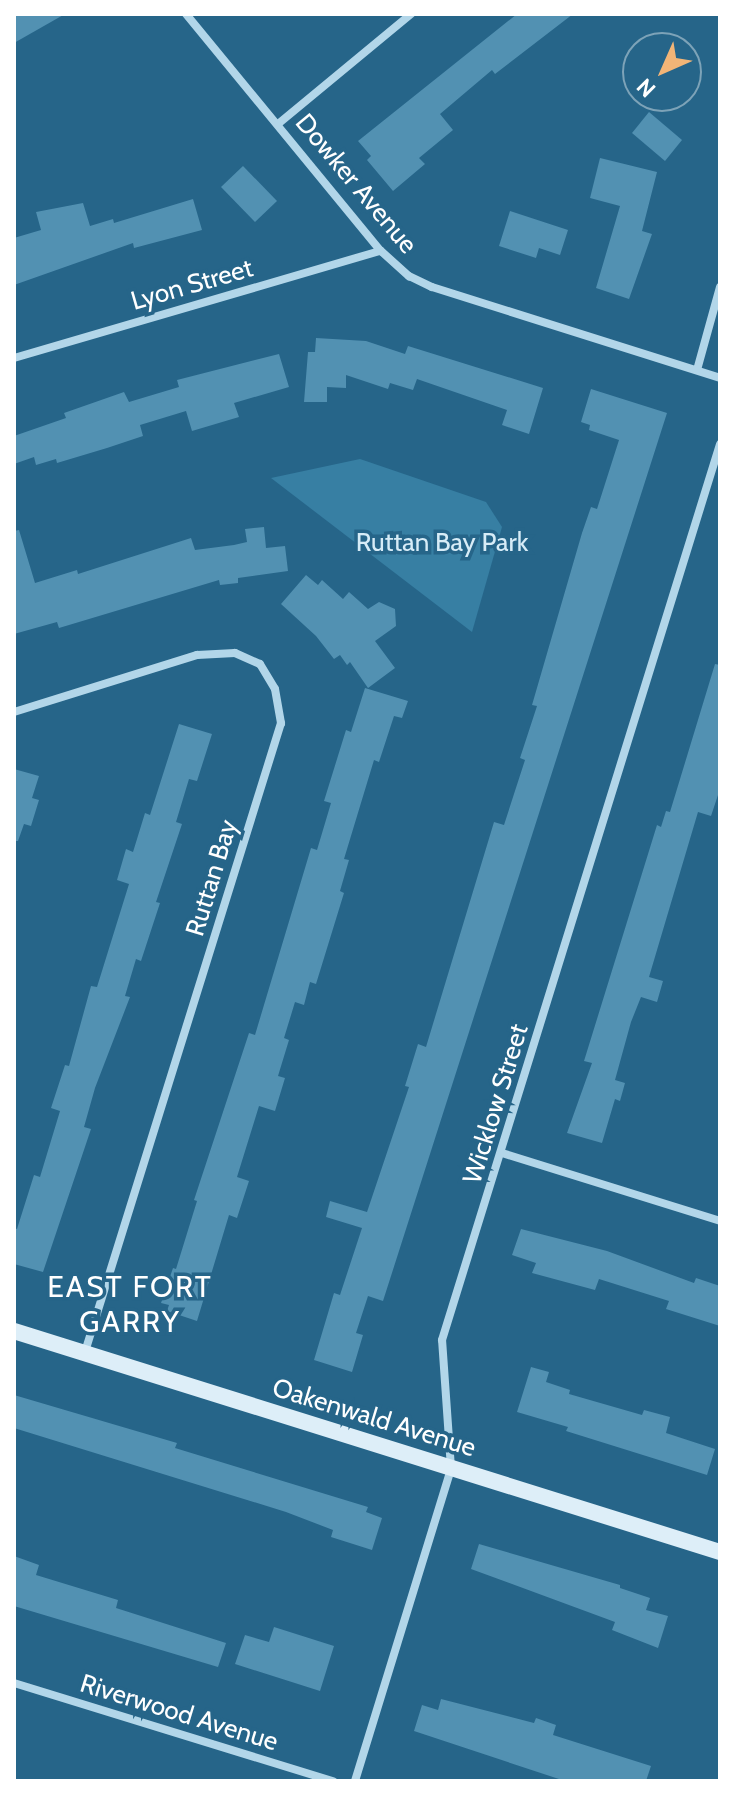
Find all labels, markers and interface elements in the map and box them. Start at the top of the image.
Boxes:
north arrow [622,32,702,112]
text: N [631,73,661,103]
street label: Dowker Avenue [289,108,423,260]
street label: Lyon Street [127,253,257,317]
park label: Ruttan Bay Park [356,527,528,559]
street label: Ruttan Bay [180,816,244,940]
street label: Wicklow Street [457,1020,535,1188]
district label: EAST FORT GARRY [47,1269,213,1340]
street label: Oakenwald Avenue [269,1372,479,1464]
street label: Riverwood Avenue [76,1668,282,1758]

